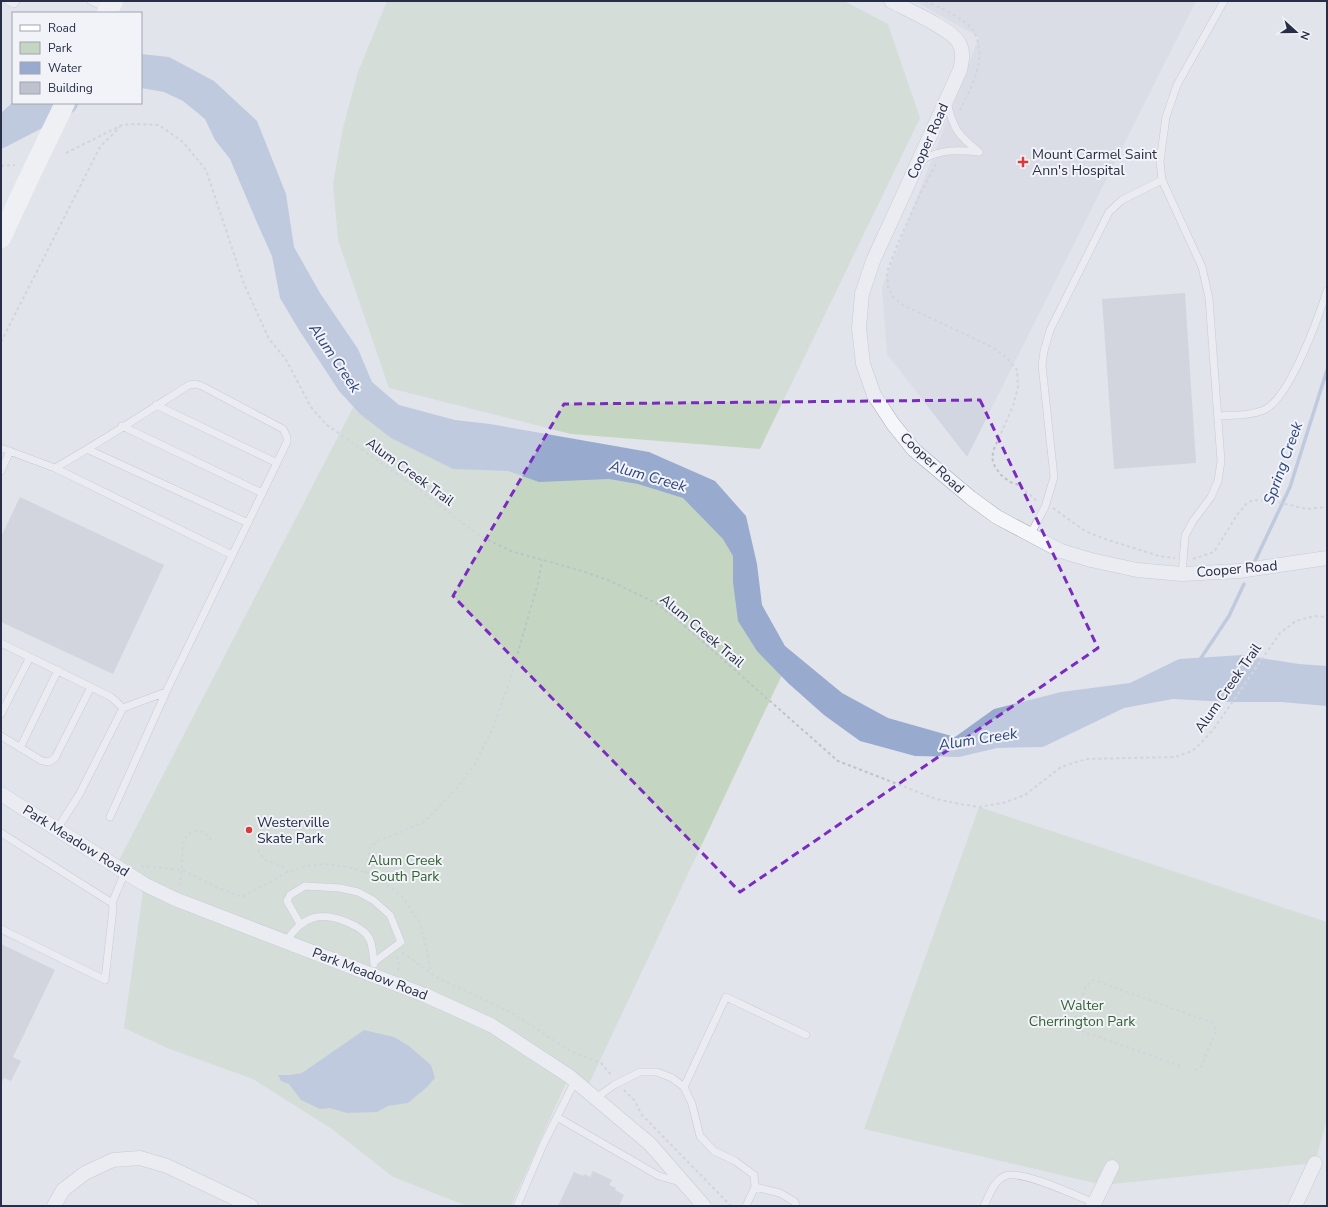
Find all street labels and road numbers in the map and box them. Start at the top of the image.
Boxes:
street label: Cooper Road [903,100,953,182]
street label: Cooper Road [896,428,968,498]
street label: Alum Creek Trail [362,434,459,511]
street label: Cooper Road [1196,556,1278,582]
street label: Alum Creek Trail [656,590,749,672]
street label: Alum Creek Trail [1190,639,1266,736]
street label: Park Meadow Road [19,801,133,881]
street label: Park Meadow Road [310,943,430,1005]

